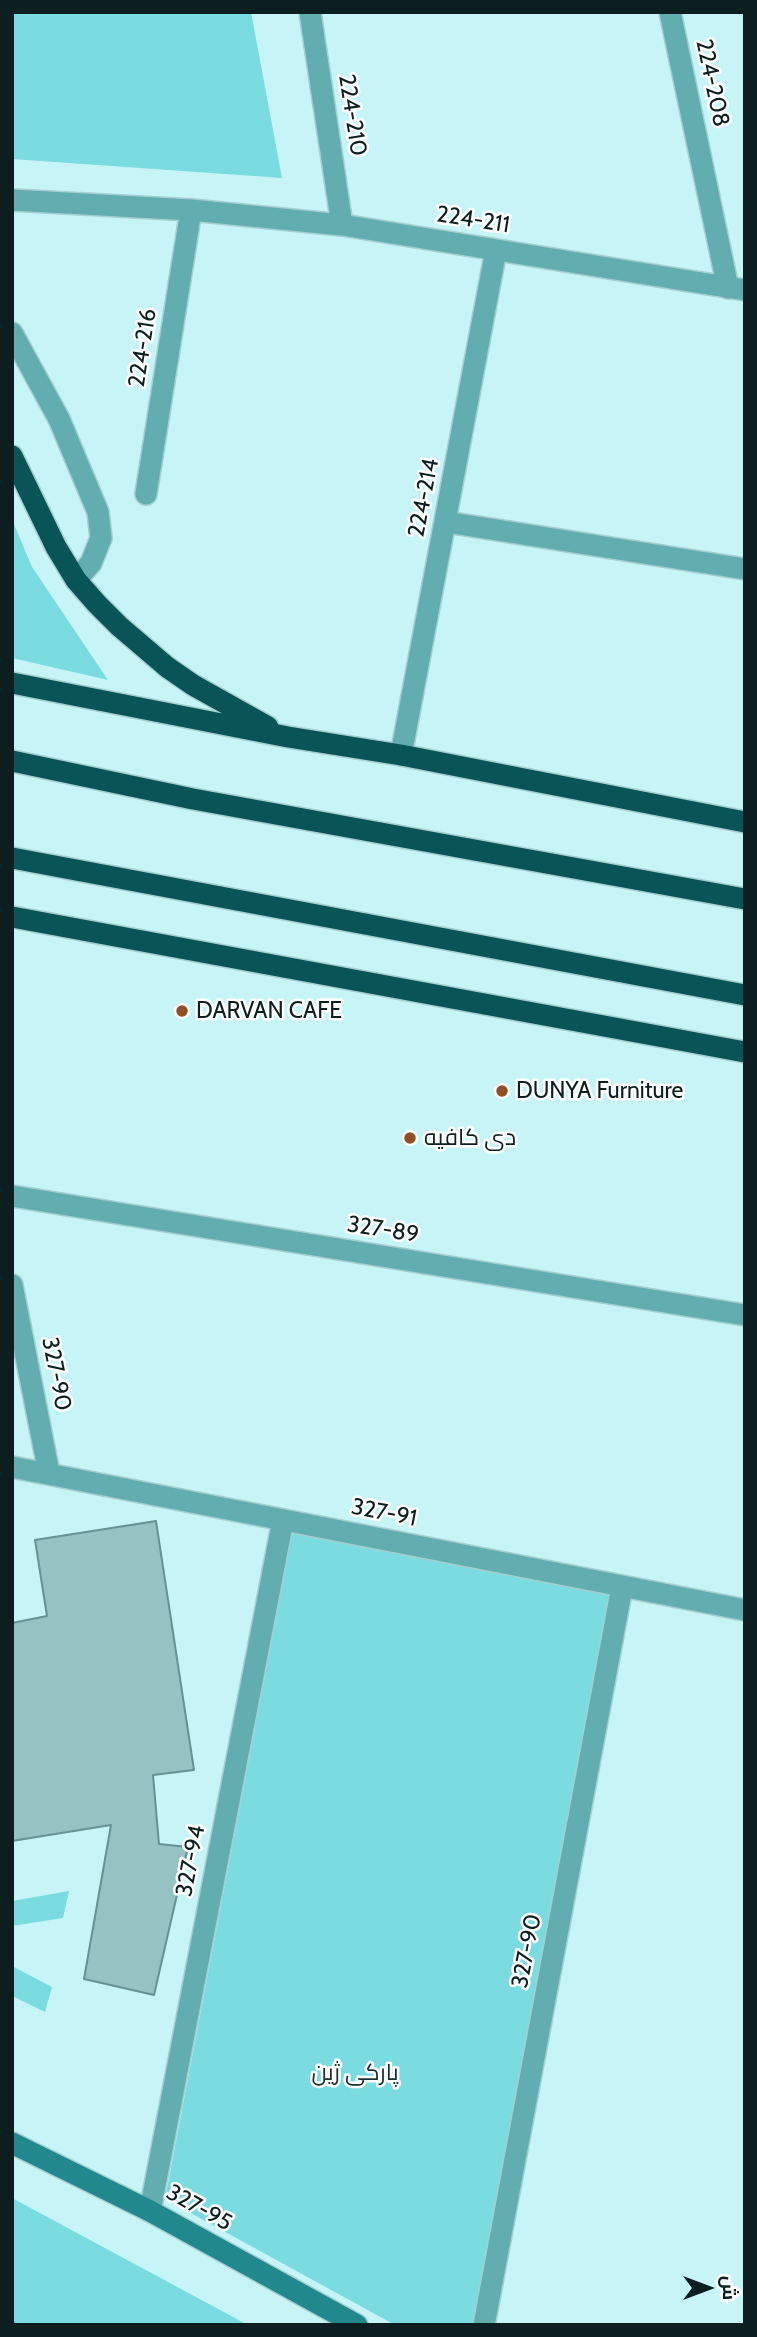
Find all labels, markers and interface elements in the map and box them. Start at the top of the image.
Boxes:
street label: 224-208 [689,37,735,129]
street label: 224-210 [332,72,372,158]
street label: 224-211 [434,201,512,239]
street label: 224-216 [123,307,163,389]
street label: 224-214 [403,456,445,540]
place label: DARVAN CAFE [196,997,342,1025]
marker: DARVAN CAFE [174,1003,190,1019]
place label: DUNYA Furniture [516,1077,683,1105]
marker: DUNYA Furniture [494,1083,510,1099]
place label: دى كافيه [424,1124,516,1152]
marker: دى كافيه [402,1130,418,1146]
street label: 327-89 [345,1211,421,1249]
street label: 327-90 [35,1335,77,1413]
street label: 327-91 [349,1493,419,1533]
street label: 327-94 [171,1823,211,1899]
street label: 327-90 [506,1912,548,1990]
park label: پارکی ژین [311,2059,399,2087]
street label: 327-95 [161,2179,237,2237]
north arrow [673,2253,743,2323]
text: ش [718,2276,741,2300]

